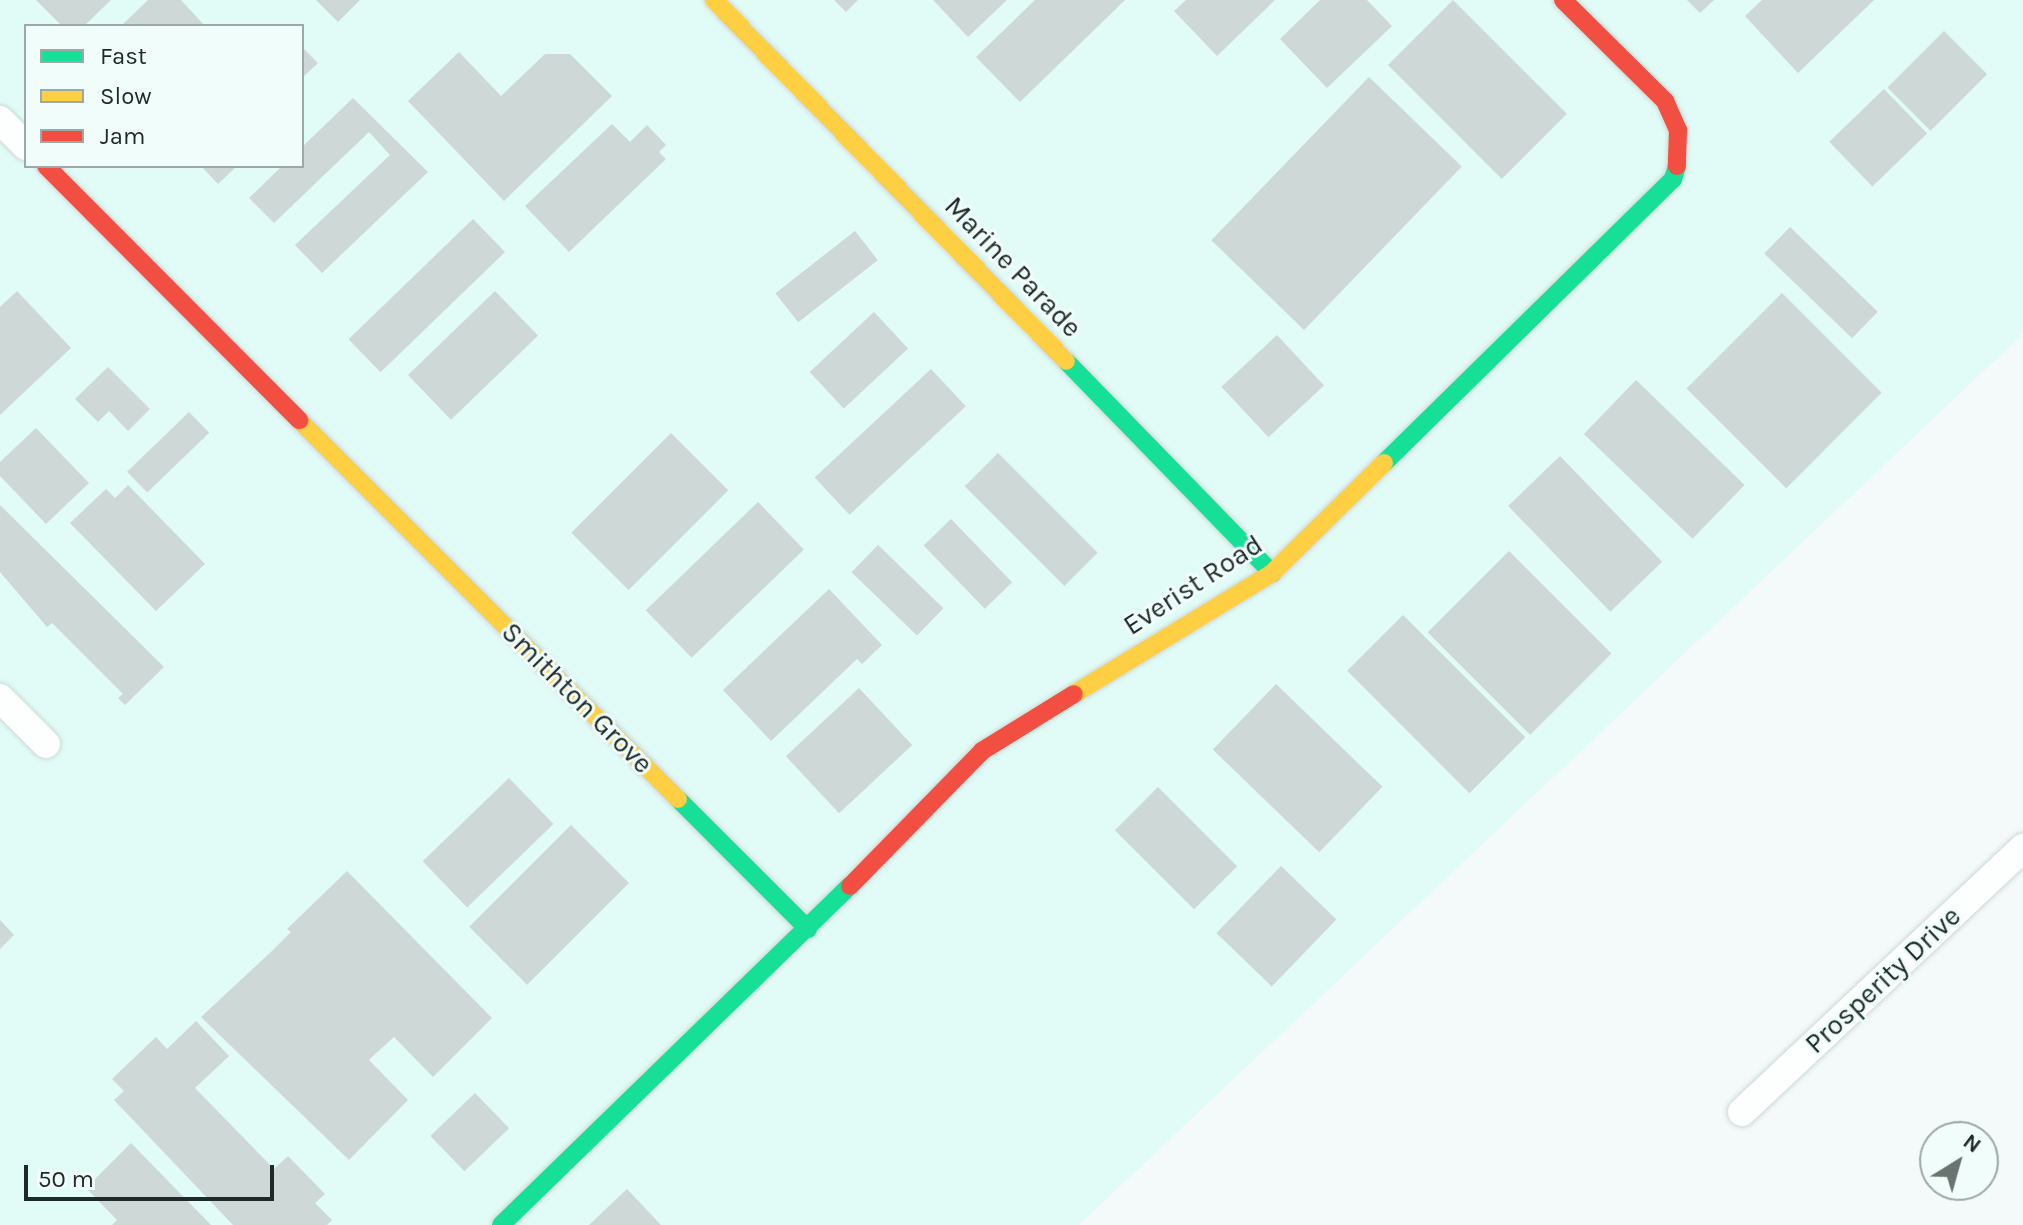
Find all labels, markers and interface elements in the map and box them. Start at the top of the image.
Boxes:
legend [24,24,304,168]
text: Fast [100,42,147,70]
text: Slow [100,82,152,110]
text: Jam [100,122,145,150]
street label: Marine Parade [937,190,1089,344]
street label: Everist Road [1117,528,1269,642]
street label: Smithton Grove [494,615,660,781]
street label: Prosperity Drive [1798,899,1968,1061]
north arrow [1919,1121,1999,1201]
text: N [1958,1128,1986,1159]
scale bar [28,1149,278,1199]
text: 50 m [38,1165,94,1193]

